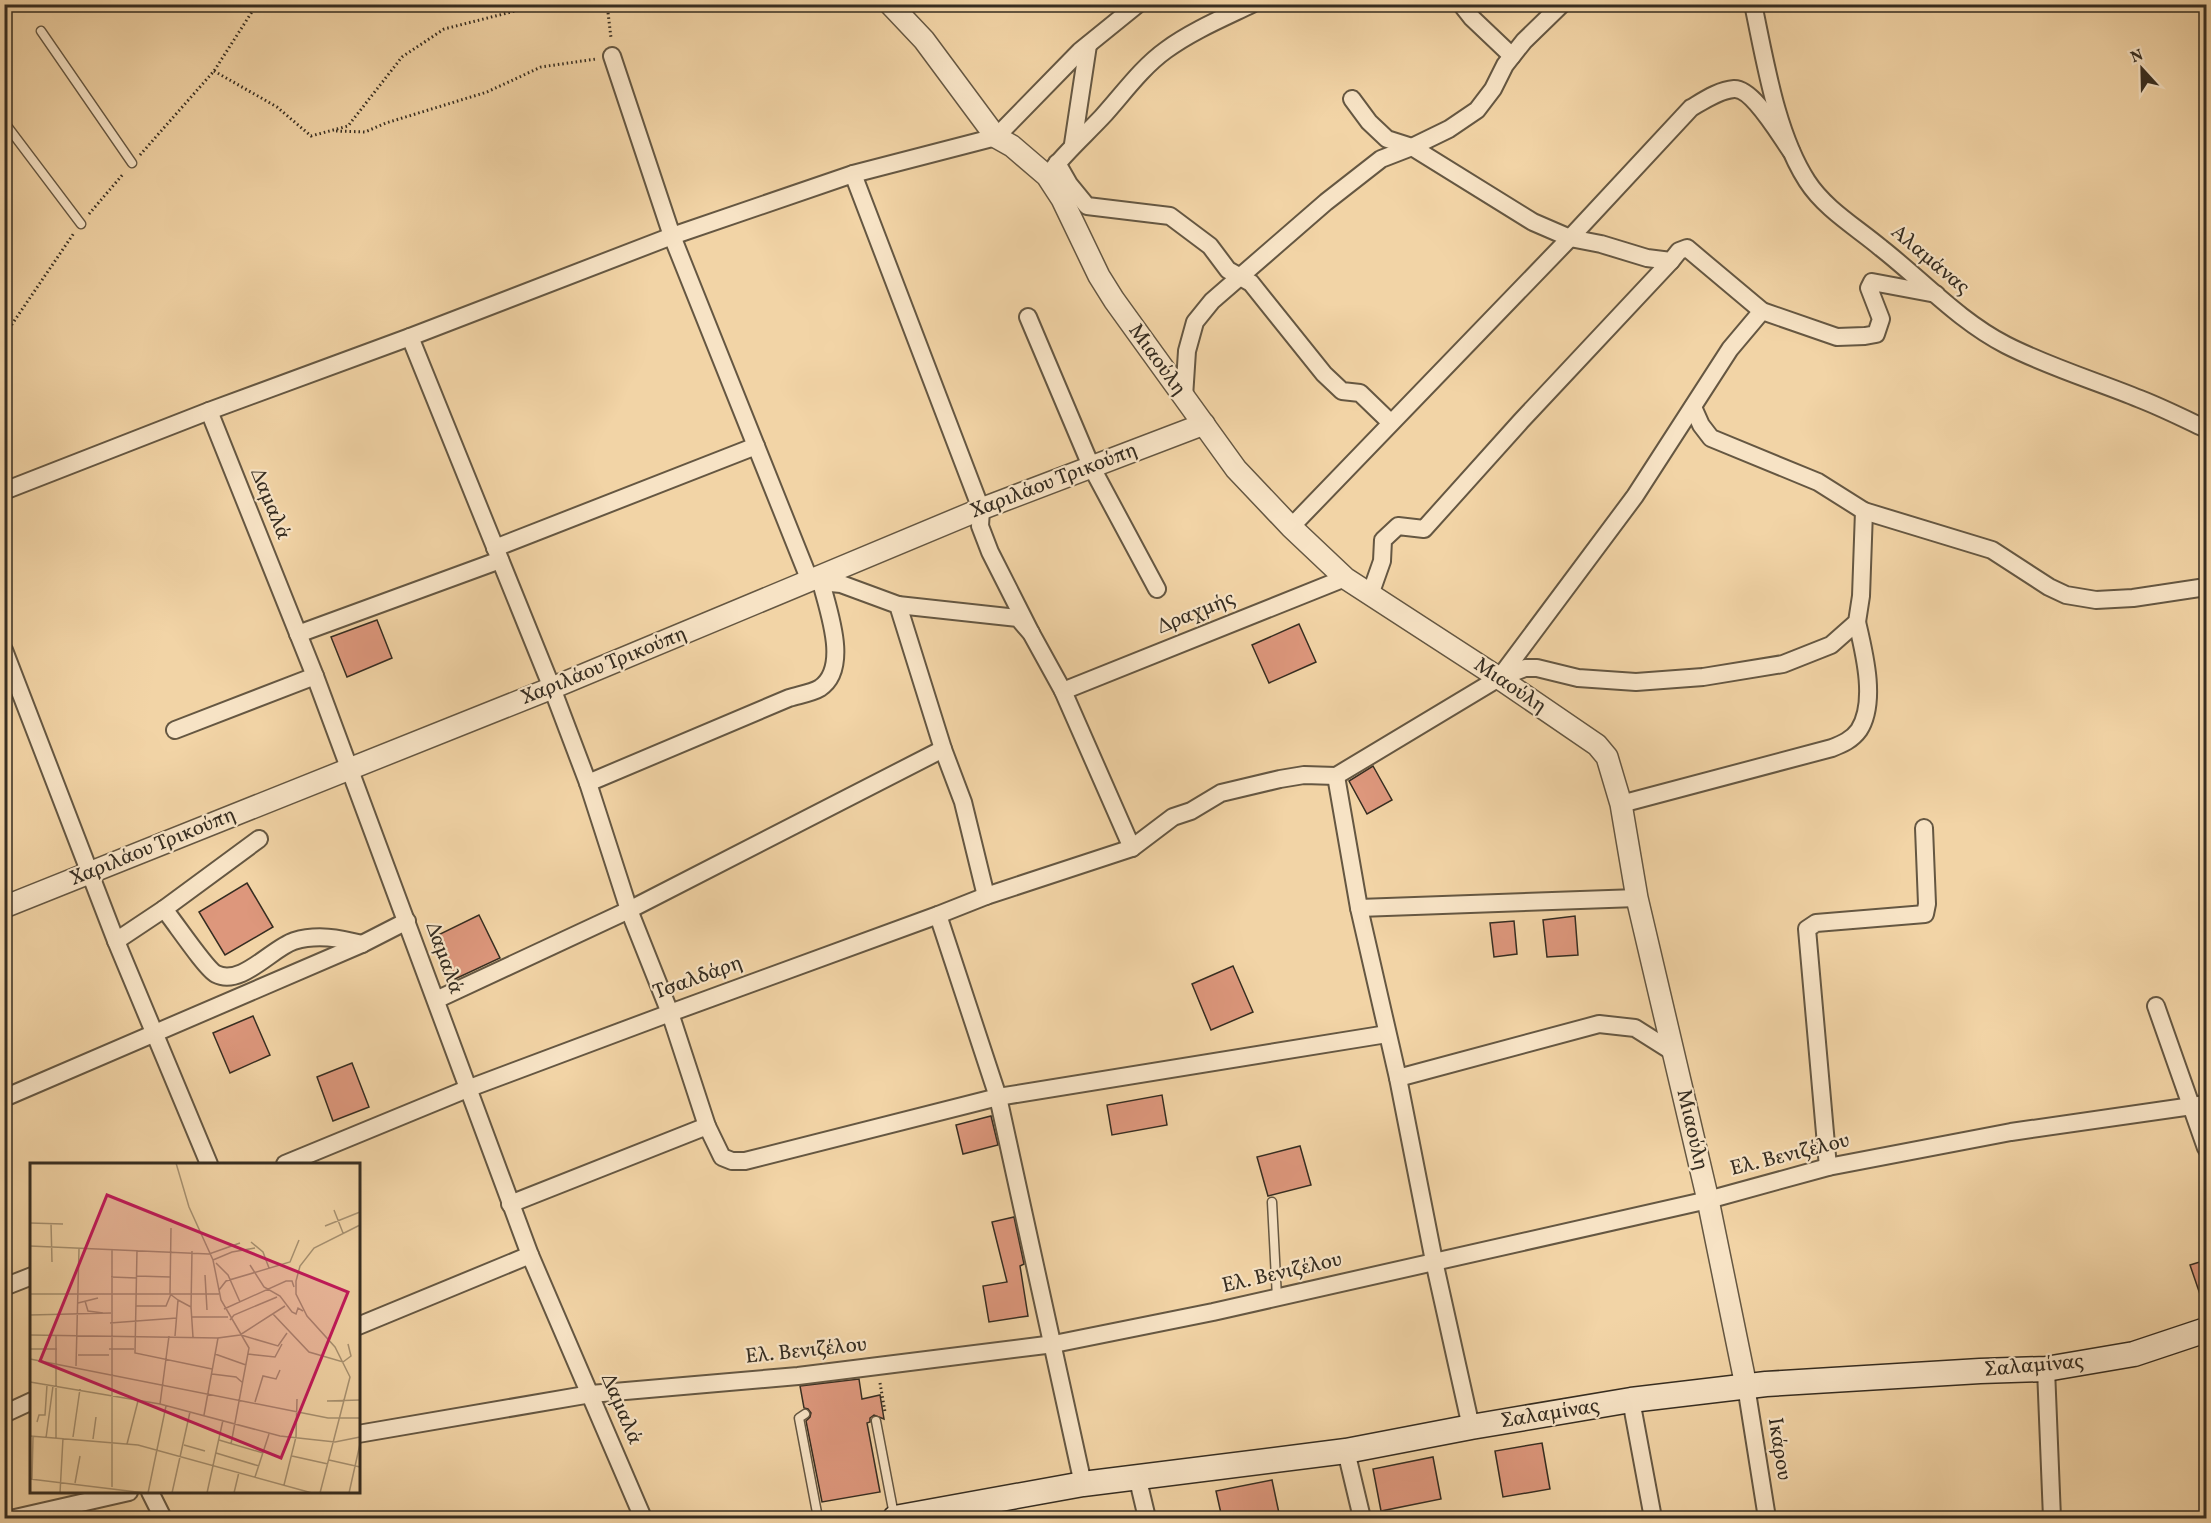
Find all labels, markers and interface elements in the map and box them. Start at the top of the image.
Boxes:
north arrow [2112,39,2172,99]
text: N [2128,44,2147,69]
street label: Αλαμάνας [1884,218,1976,302]
street label: Μιαούλη [1121,318,1193,402]
street label: Χαριλάου Τρικούπη [966,436,1142,526]
street label: Δαμαλά [243,464,298,545]
street label: Δραχμής [1153,584,1239,642]
street label: Χαριλάου Τρικούπη [516,619,692,713]
street label: Μιαούλη [1468,651,1552,721]
street label: Χαριλάου Τρικούπη [65,800,241,894]
street label: Δαμαλά [418,918,471,999]
street label: Τσαλδάρη [649,948,747,1008]
street label: Μιαούλη [1669,1087,1715,1173]
street label: Ελ. Βενιζέλου [1727,1126,1853,1184]
inset map [30,1163,360,1493]
street label: Ελ. Βενιζέλου [1219,1245,1345,1301]
street label: Ελ. Βενιζέλου [744,1330,868,1372]
street label: Σαλαμίνας [1983,1347,2085,1385]
street label: Δαμαλά [593,1369,649,1450]
street label: Σαλαμίνας [1499,1392,1601,1436]
street label: Ικάρου [1760,1416,1798,1482]

